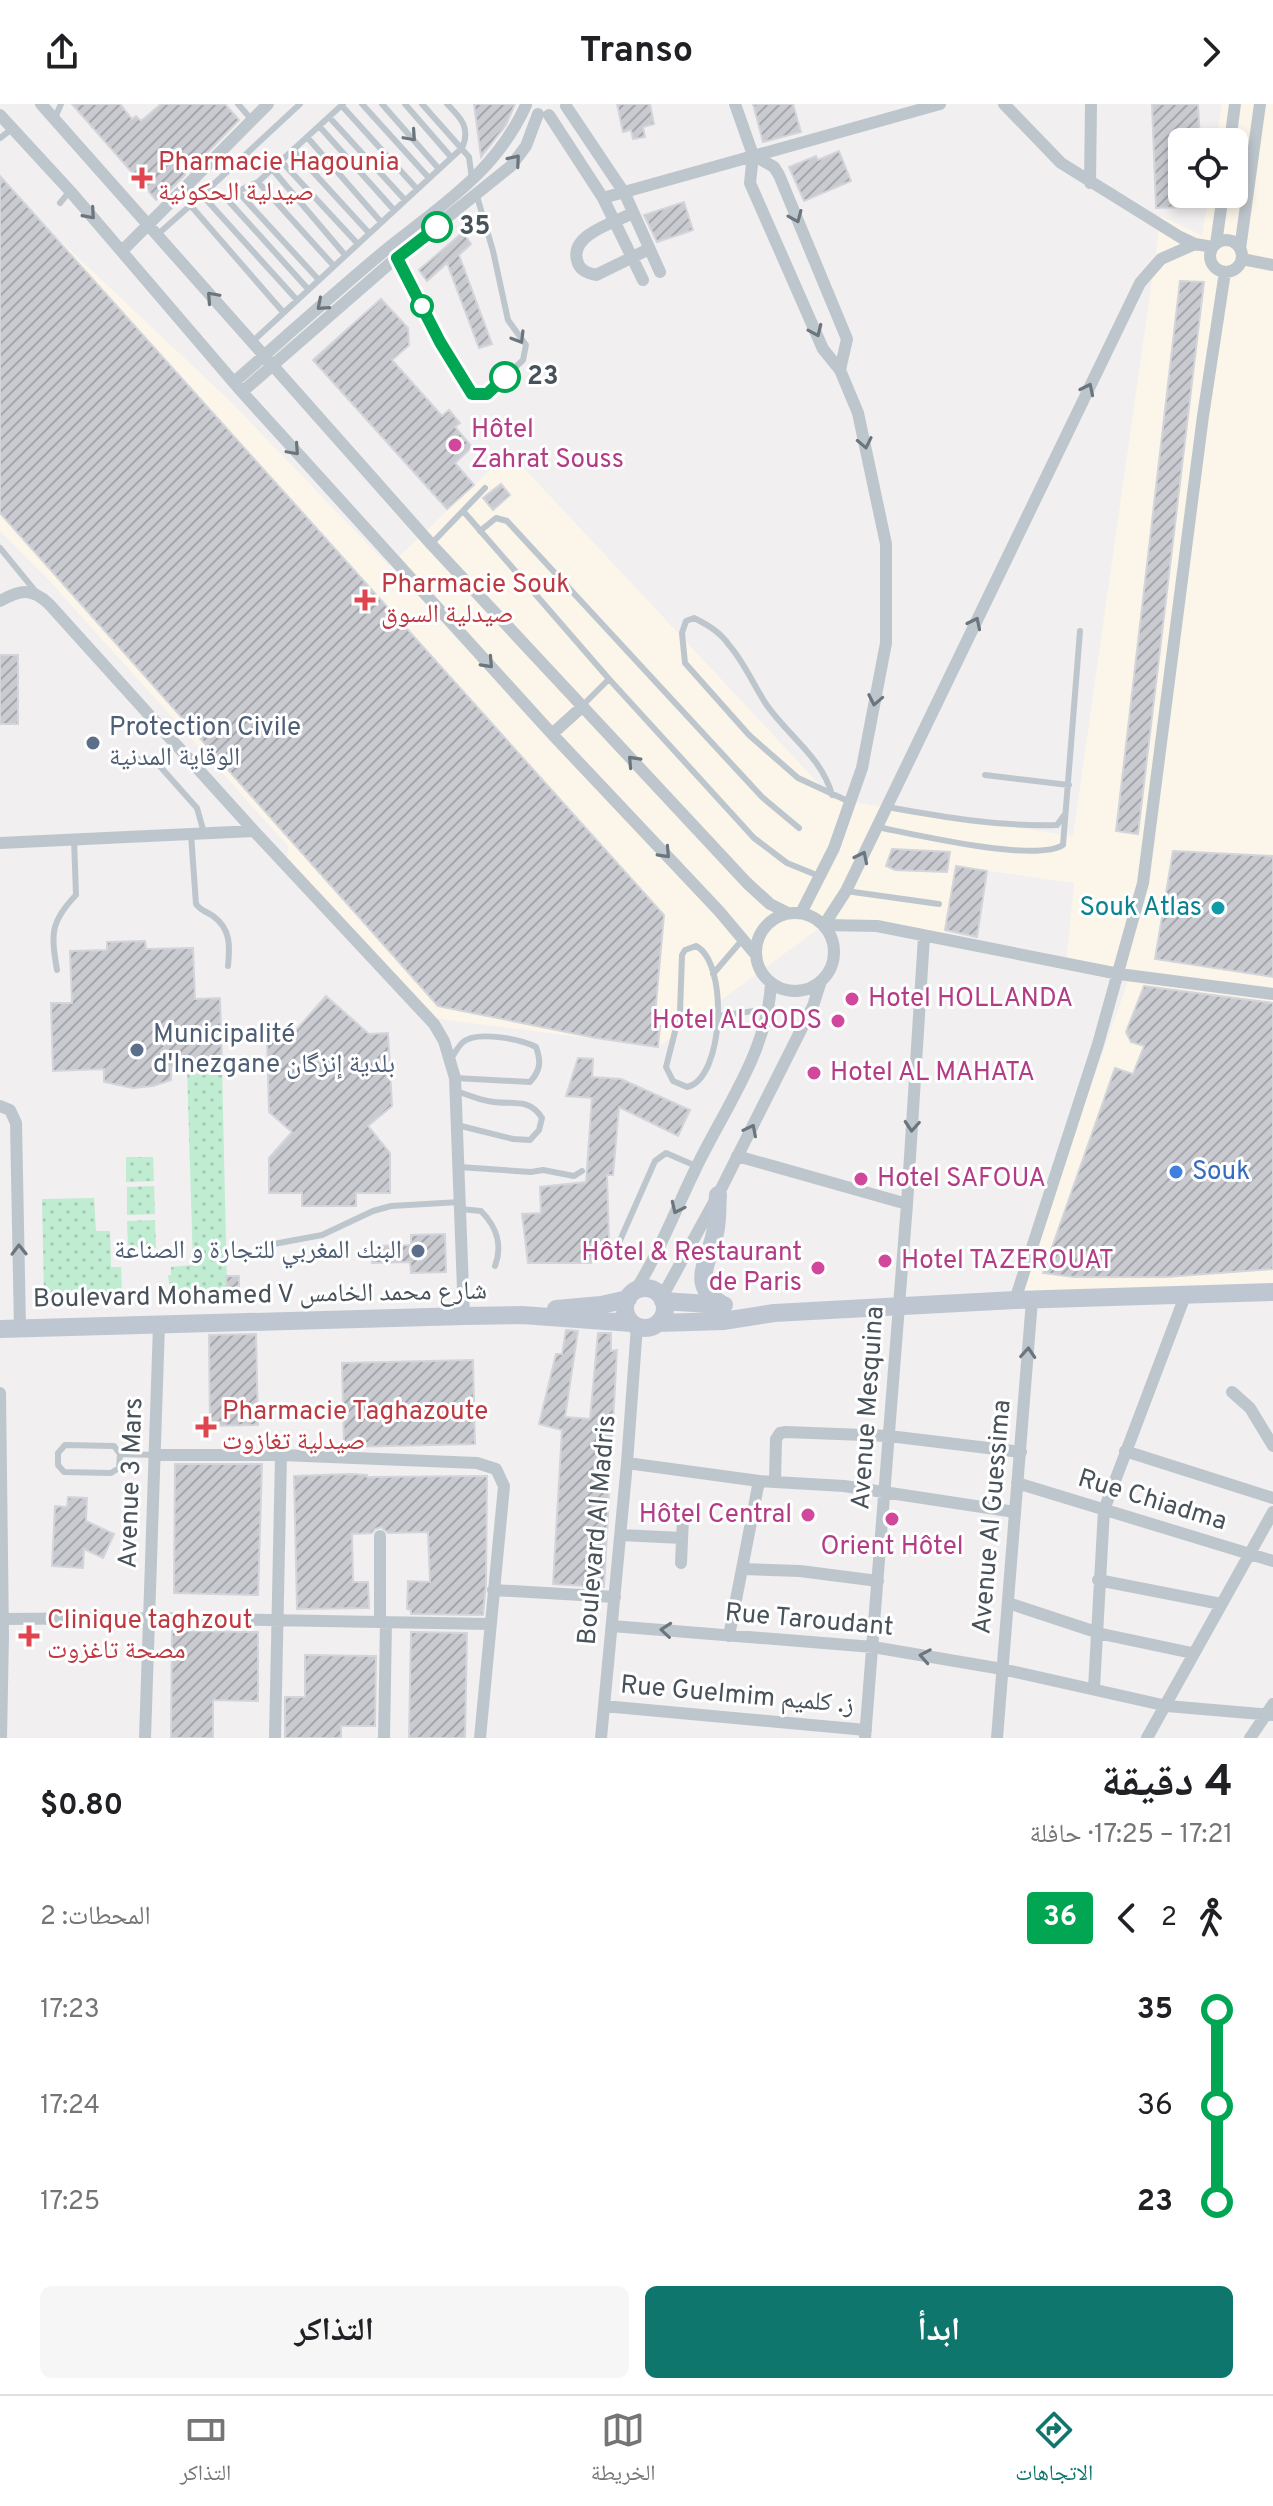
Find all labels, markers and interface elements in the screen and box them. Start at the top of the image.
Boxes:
text: Transo [580,29,693,75]
icon: share [40,30,84,74]
icon: forward [1189,30,1233,74]
one-way arrow [401,127,415,142]
map controls [1168,128,1248,208]
button: locate [1168,128,1248,208]
place label: Pharmacie Hagounia صيدلية الحكونية [158,147,399,210]
one-way arrow [505,155,520,169]
marker: Pharmacie Hagounia صيدلية الحكونية [133,169,151,187]
one-way arrow [80,205,95,219]
one-way arrow [787,209,803,223]
place label: 35 [459,211,490,244]
marker: 35 [422,212,452,242]
one-way arrow [208,292,222,307]
one-way arrow [317,295,332,310]
unlabelled marker [411,295,433,317]
one-way arrow [806,323,822,337]
one-way arrow [509,330,524,344]
place label: 23 [527,361,559,394]
marker: 23 [490,362,520,392]
one-way arrow [1079,383,1094,398]
place label: Hôtel Zahrat Souss [471,414,624,477]
marker: Hôtel Zahrat Souss [446,436,464,454]
one-way arrow [856,436,873,449]
one-way arrow [285,440,299,455]
place label: Pharmacie Souk صيدلية السوق [381,569,570,632]
marker: Pharmacie Souk صيدلية السوق [356,591,374,609]
one-way arrow [965,617,981,632]
one-way arrow [478,654,493,668]
one-way arrow [868,693,885,707]
place label: Protection Civile الوقاية المدنية [109,712,301,775]
marker: Protection Civile الوقاية المدنية [84,734,102,752]
one-way arrow [628,756,642,771]
one-way arrow [656,844,670,858]
one-way arrow [853,851,868,866]
place label: Souk Atlas [1080,892,1202,925]
marker: Souk Atlas [1209,899,1227,917]
place label: Hotel HOLLANDA [868,983,1073,1016]
marker: Hotel HOLLANDA [843,990,861,1008]
place label: Hotel ALQODS [652,1005,822,1038]
marker: Hotel ALQODS [829,1012,847,1030]
place label: Municipalité d'Inezgane بلدية إنزگان [153,1019,395,1082]
marker: Municipalité d'Inezgane بلدية إنزگان [128,1041,146,1059]
place label: Hotel AL MAHATA [830,1057,1035,1090]
marker: Hotel AL MAHATA [805,1064,823,1082]
one-way arrow [904,1120,921,1133]
one-way arrow [741,1123,756,1138]
place label: Souk [1192,1156,1250,1189]
place label: Hotel SAFOUA [877,1163,1046,1196]
marker: Souk [1167,1163,1185,1181]
marker: Hotel SAFOUA [852,1170,870,1188]
one-way arrow [671,1199,687,1214]
place label: البنك المغربي للتجارة و الصناعة [114,1235,402,1269]
place label: Hôtel & Restaurant de Paris [581,1237,802,1300]
marker: البنك المغربي للتجارة و الصناعة [409,1242,427,1260]
one-way arrow [10,1243,27,1256]
place label: Hotel TAZEROUAT [901,1245,1114,1278]
marker: Hotel TAZEROUAT [876,1252,894,1270]
marker: Hôtel & Restaurant de Paris [809,1259,827,1277]
street label: Boulevard Mohamed V شارع محمد الخامس [33,1276,487,1316]
street label: Avenue Mesquina [845,1305,893,1511]
one-way arrow [1019,1346,1036,1359]
place label: Pharmacie Taghazoute صيدلية تغازوت [222,1396,488,1459]
street label: Avenue 3 Mars [113,1397,151,1569]
street label: Avenue Al Guessima [966,1398,1020,1636]
street label: Boulevard Al Madris [572,1414,624,1646]
marker: Pharmacie Taghazoute صيدلية تغازوت [197,1418,215,1436]
street label: Rue Chiadma [1074,1463,1230,1539]
place label: Hôtel Central [639,1499,792,1532]
marker: Hôtel Central [799,1506,817,1524]
marker: Orient Hôtel [883,1510,901,1528]
place label: Orient Hôtel [821,1531,963,1564]
street label: Rue Taroudant [723,1597,895,1645]
place label: Clinique taghzout مصحة تاغزوت [47,1605,252,1668]
one-way arrow [659,1622,672,1639]
marker: Clinique taghzout مصحة تاغزوت [18,1625,40,1647]
one-way arrow [918,1648,932,1665]
street label: Rue Guelmim ز. كلميم [619,1669,855,1723]
text: 4 دقيقة [1101,1756,1233,1812]
text: $0.80 [40,1788,123,1825]
text: 17:21 – 17:25 · حافلة [1029,1819,1233,1852]
icon: back [1105,1896,1149,1940]
icon: walk [1189,1896,1233,1940]
text: 36 [1043,1900,1077,1936]
text: المحطات: 2 [40,1901,151,1934]
text: 2 [1161,1902,1177,1935]
text: 35 [1137,1992,1173,2029]
text: 17:23 [40,1994,100,2027]
text: 36 [1137,2088,1173,2125]
text: 17:24 [40,2090,100,2123]
text: 23 [1137,2184,1173,2221]
text: 17:25 [40,2186,100,2219]
button: التذاكر [40,2286,629,2378]
button: ابدأ [645,2286,1233,2378]
tab: التذاكر [180,2408,231,2494]
tab: الخريطة [591,2408,656,2494]
tab: الاتجاهات [1015,2408,1093,2494]

